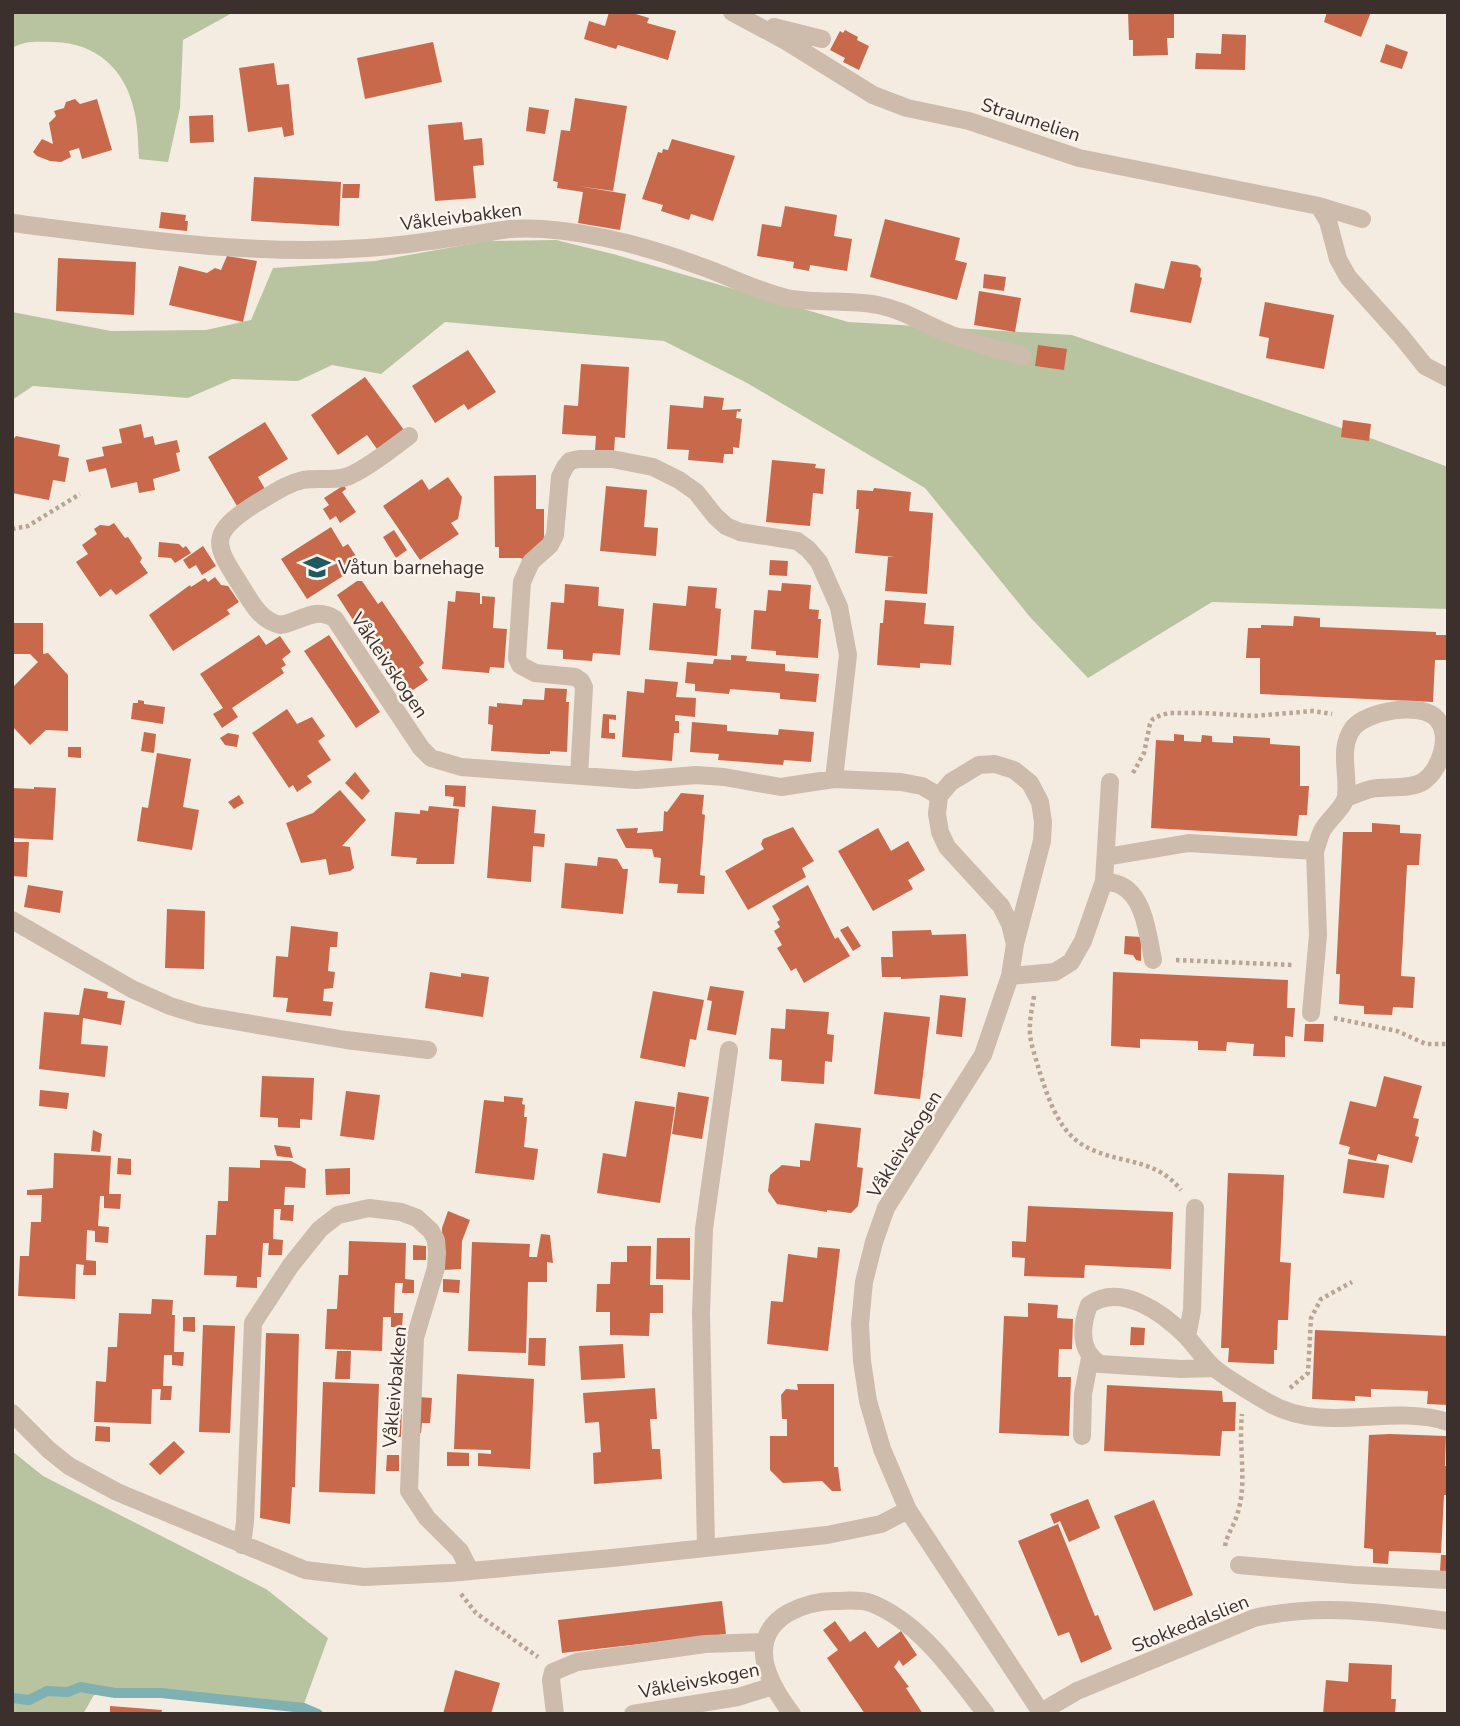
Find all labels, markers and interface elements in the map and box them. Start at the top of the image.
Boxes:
street label: Straumelien [978,92,1084,148]
street label: Våkleivbakken [398,197,523,237]
school or university icon: Våtun barnehage [302,552,332,582]
place label: Våtun barnehage [337,555,484,581]
street label: Våkleivskogen [344,607,434,723]
street label: Våkleivskogen [861,1086,948,1204]
street label: Våkleivbakken [377,1325,413,1450]
street label: Stokkedalslien [1128,1589,1253,1659]
street label: Våkleivskogen [636,1657,762,1706]

